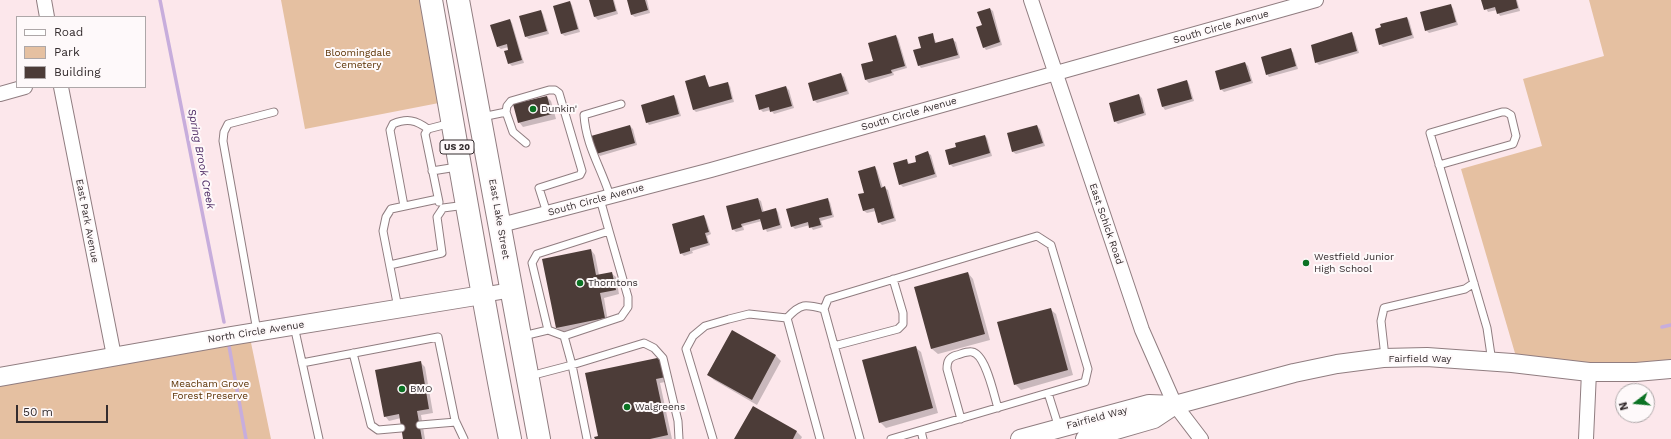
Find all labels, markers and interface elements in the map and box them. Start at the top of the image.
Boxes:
street label: South Circle Avenue [1172,8,1270,46]
legend [16,16,146,88]
text: Road [54,25,83,39]
text: Park [54,45,80,59]
park label: Bloomingdale Cemetery [325,47,391,70]
text: Building [54,65,101,79]
street label: South Circle Avenue [860,95,958,133]
place label: Dunkin' [541,103,577,115]
marker: Dunkin' [528,104,538,114]
water label: Spring Brook Creek [185,108,217,210]
road number: US 20 [440,140,474,154]
street label: East Park Avenue [73,178,101,264]
street label: East Lake Street [486,178,512,260]
street label: South Circle Avenue [547,181,645,219]
street label: East Schick Road [1087,182,1125,266]
place label: Westfield Junior High School [1314,251,1394,274]
marker: Westfield Junior High School [1301,258,1311,268]
place label: Thorntons [588,277,638,289]
marker: Thorntons [575,278,585,288]
street label: North Circle Avenue [207,318,305,346]
street label: Fairfield Way [1389,353,1451,365]
park label: Meacham Grove Forest Preserve [171,378,249,402]
place label: BMO [410,383,433,395]
north arrow [1615,383,1655,423]
marker: BMO [397,384,407,394]
scale bar [18,397,110,423]
text: N [1617,400,1631,412]
place label: Walgreens [635,401,685,413]
marker: Walgreens [622,402,632,412]
street label: Fairfield Way [1065,404,1129,432]
text: 50 m [23,405,53,419]

